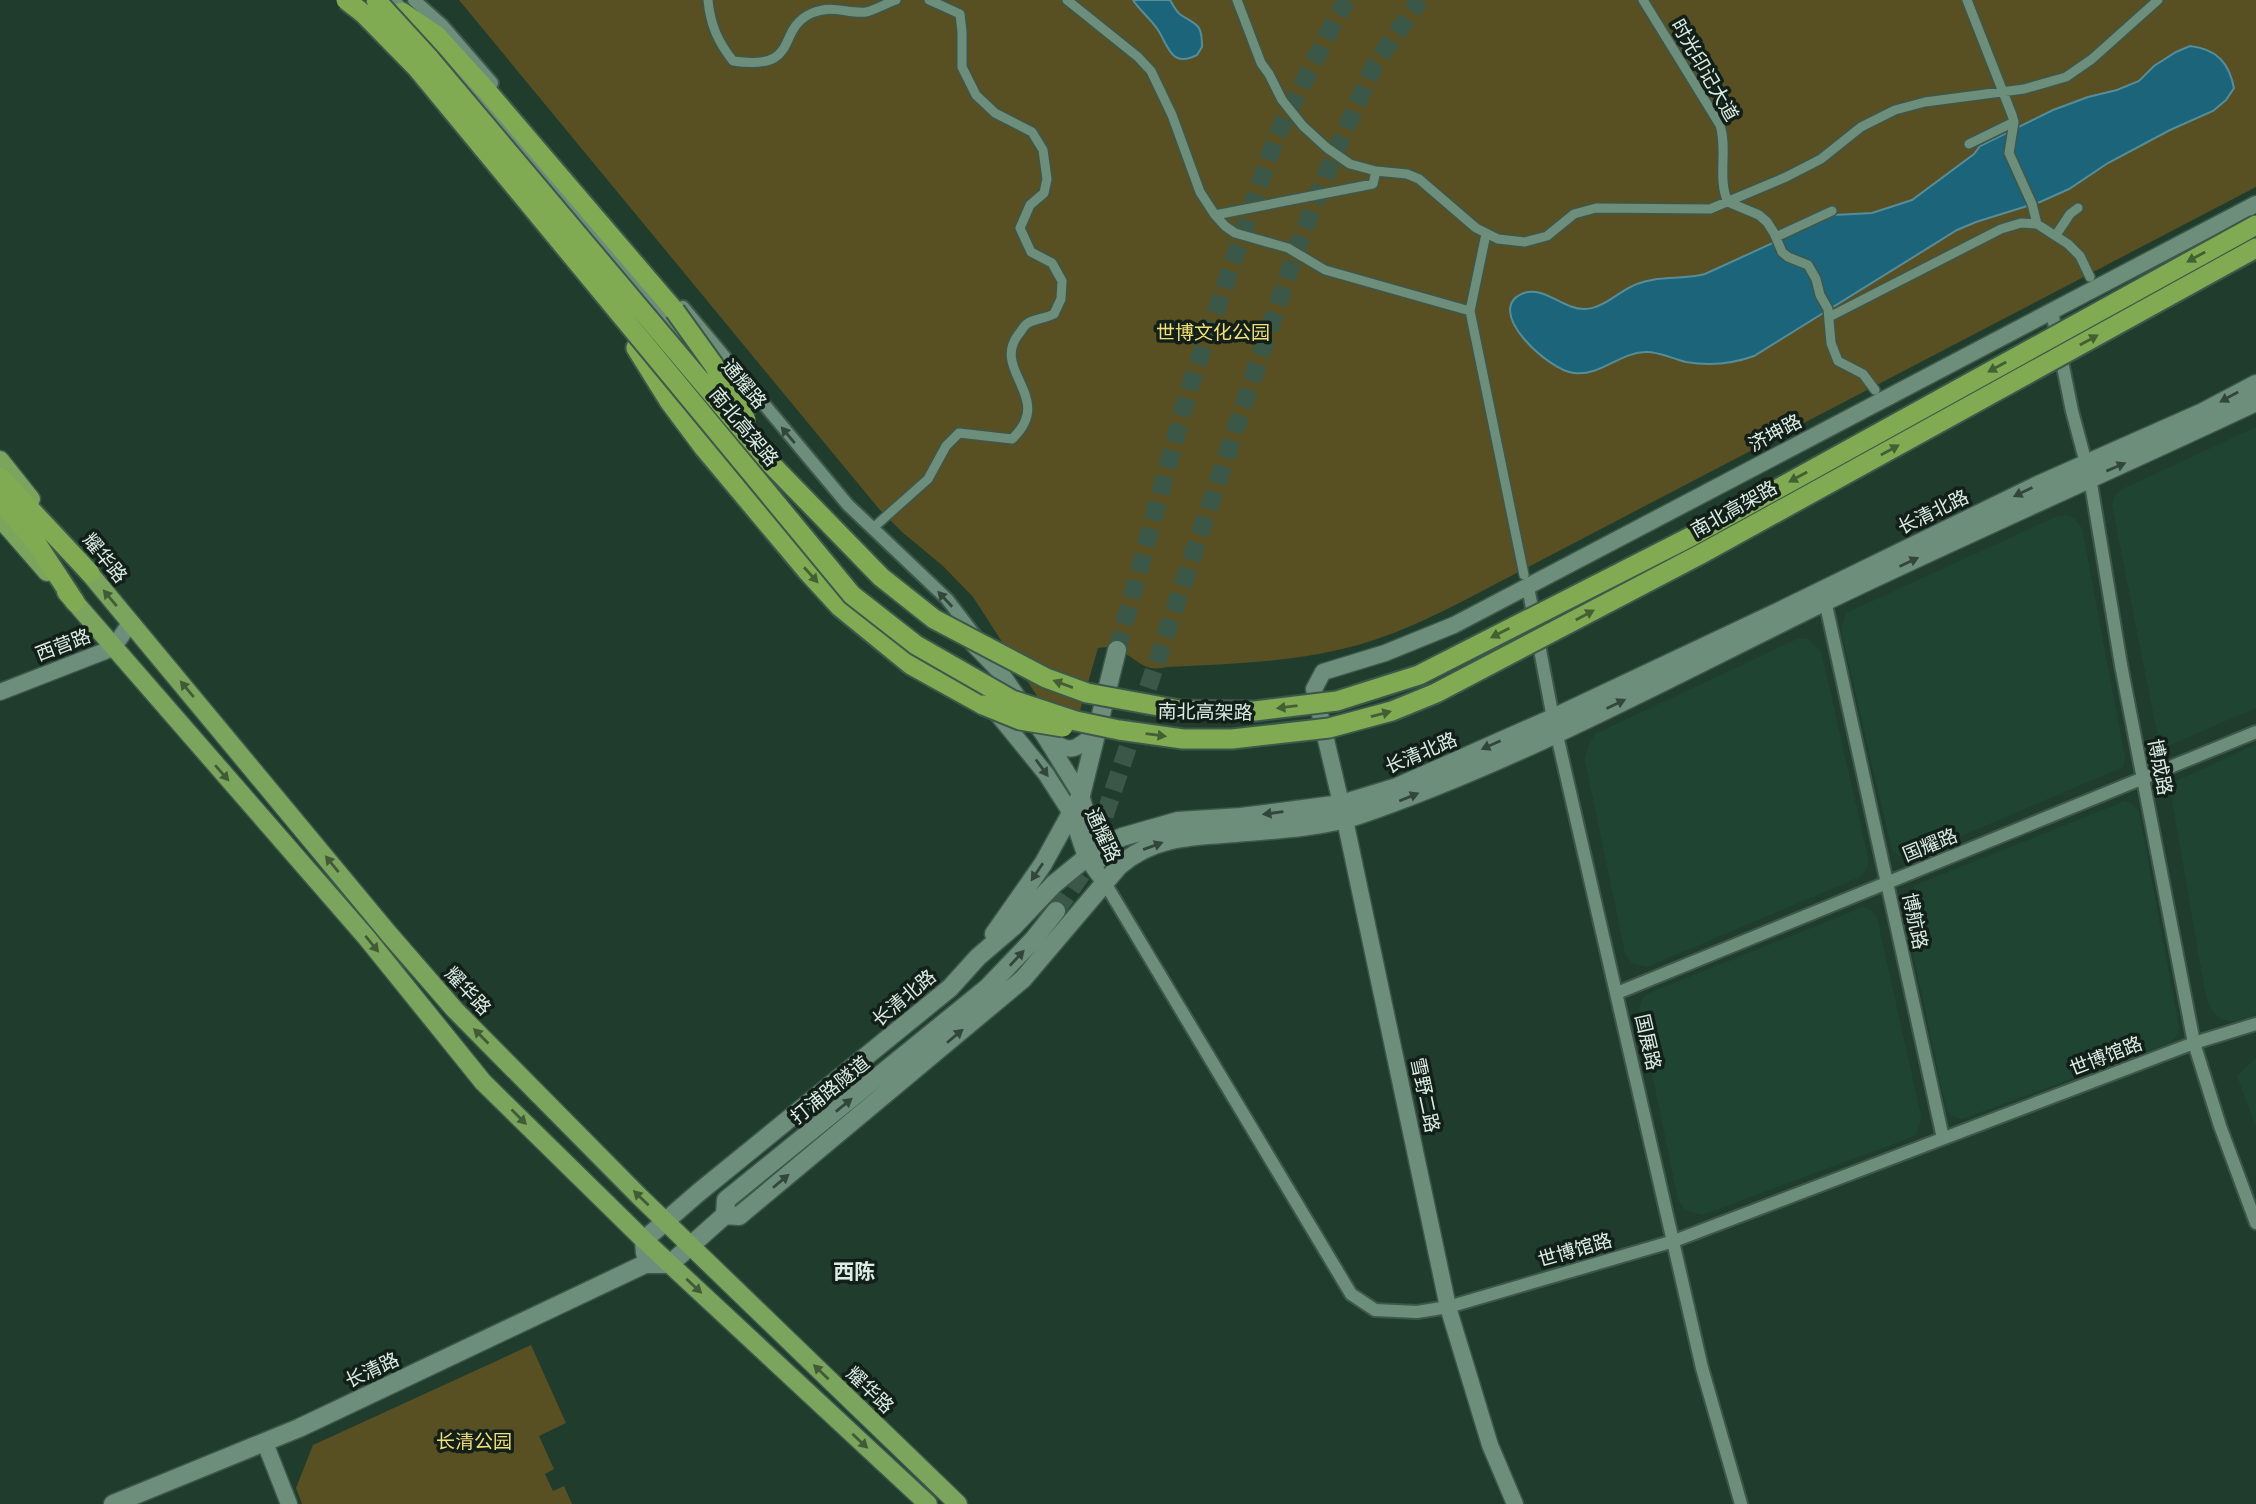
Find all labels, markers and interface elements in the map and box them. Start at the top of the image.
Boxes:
street label: 时光印记大道 [1667,15,1743,125]
one-way arrow [2186,251,2206,263]
park label: 世博文化公园 [1156,321,1270,344]
one-way arrow [2079,334,2099,346]
street label: 通耀路 [717,355,771,413]
one-way arrow [1987,361,2007,373]
street label: 南北高架路 [705,383,783,471]
one-way arrow [2219,391,2239,403]
street label: 济坤路 [1744,409,1806,457]
one-way arrow [781,426,796,443]
one-way arrow [1880,444,1900,456]
one-way arrow [2106,462,2127,473]
one-way arrow [1788,471,1808,483]
street label: 南北高架路 [1687,476,1781,542]
street label: 长清北路 [1894,485,1972,539]
one-way arrow [2013,486,2033,498]
street label: 耀华路 [78,529,132,587]
one-way arrow [1899,557,1920,568]
one-way arrow [802,566,818,583]
one-way arrow [102,589,118,607]
one-way arrow [938,591,954,608]
one-way arrow [1575,609,1595,621]
street label: 西营路 [32,624,94,666]
one-way arrow [1490,628,1510,639]
one-way arrow [1052,679,1073,690]
one-way arrow [179,680,195,698]
one-way arrow [1606,698,1626,710]
street label: 南北高架路 [1157,700,1253,724]
one-way arrow [1276,702,1298,713]
one-way arrow [1370,708,1392,719]
street label: 长清北路 [1382,728,1460,778]
one-way arrow [1145,730,1167,741]
street label: 博成路 [2143,737,2177,797]
one-way arrow [1481,739,1501,751]
one-way arrow [1035,759,1049,778]
one-way arrow [214,764,230,782]
one-way arrow [1399,792,1420,803]
street label: 通耀路 [1081,804,1125,866]
one-way arrow [1262,807,1284,818]
street label: 国耀路 [1899,824,1961,866]
one-way arrow [1142,840,1163,851]
one-way arrow [325,856,340,873]
one-way arrow [1030,862,1043,882]
street label: 博航路 [1898,891,1932,951]
one-way arrow [364,936,379,953]
one-way arrow [1009,950,1025,967]
street label: 耀华路 [440,962,496,1020]
street label: 长清北路 [867,965,941,1031]
street label: 国展路 [1630,1012,1666,1072]
one-way arrow [474,1028,490,1045]
one-way arrow [946,1028,964,1043]
street label: 世博馆路 [2066,1032,2146,1080]
street label: 打浦路隧道 [786,1051,874,1129]
street label: 雪野二路 [1406,1055,1444,1135]
one-way arrow [836,1098,853,1113]
one-way arrow [511,1109,528,1126]
one-way arrow [772,1174,789,1189]
one-way arrow [633,1190,650,1206]
street label: 世博馆路 [1535,1228,1615,1272]
district label: 西陈 [833,1259,875,1284]
one-way arrow [685,1278,702,1294]
street label: 长清路 [341,1348,403,1392]
street label: 耀华路 [842,1362,898,1418]
one-way arrow [812,1363,829,1380]
park label: 长清公园 [436,1430,512,1453]
one-way arrow [851,1433,868,1449]

